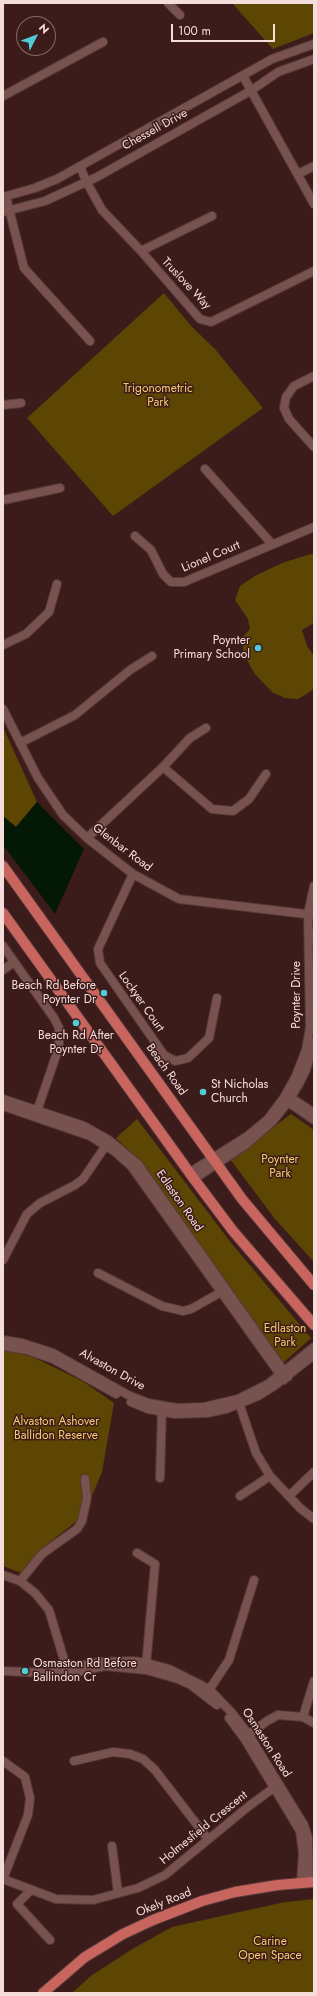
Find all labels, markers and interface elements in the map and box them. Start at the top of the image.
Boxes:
north arrow [16,16,56,56]
scale bar [173,16,277,42]
text: N [35,20,53,37]
text: 100 m [178,22,211,40]
street label: Chessell Drive [120,106,190,154]
street label: Truslove Way [158,255,214,313]
park label: Trigonometric Park [123,382,193,410]
street label: Lionel Court [180,538,242,576]
place label: Poynter Primary School [173,634,250,662]
marker: Poynter Primary School [253,643,263,653]
street label: Glenbar Road [89,821,155,875]
street label: Poynter Drive [290,961,304,1029]
street label: Lockyer Court [115,969,167,1035]
place label: Beach Rd Before Poynter Dr [12,979,96,1007]
marker: Beach Rd Before Poynter Dr [99,988,109,998]
marker: Beach Rd After Poynter Dr [71,1018,81,1028]
place label: Beach Rd After Poynter Dr [38,1029,114,1057]
street label: Beach Road [142,1041,190,1099]
place label: St Nicholas Church [211,1078,268,1106]
marker: St Nicholas Church [198,1087,208,1097]
park label: Poynter Park [261,1153,299,1181]
street label: Edlaston Road [152,1167,206,1235]
park label: Edlaston Park [264,1322,306,1350]
street label: Alvaston Drive [77,1346,147,1394]
park label: Alvaston Ashover Ballidon Reserve [13,1415,99,1443]
place label: Osmaston Rd Before Ballindon Cr [33,1657,137,1685]
marker: Osmaston Rd Before Ballindon Cr [20,1666,30,1676]
street label: Osmaston Road [238,1706,294,1780]
street label: Holmesfield Crescent [157,1788,251,1868]
street label: Okely Road [134,1885,194,1921]
park label: Carine Open Space [238,1935,302,1963]

